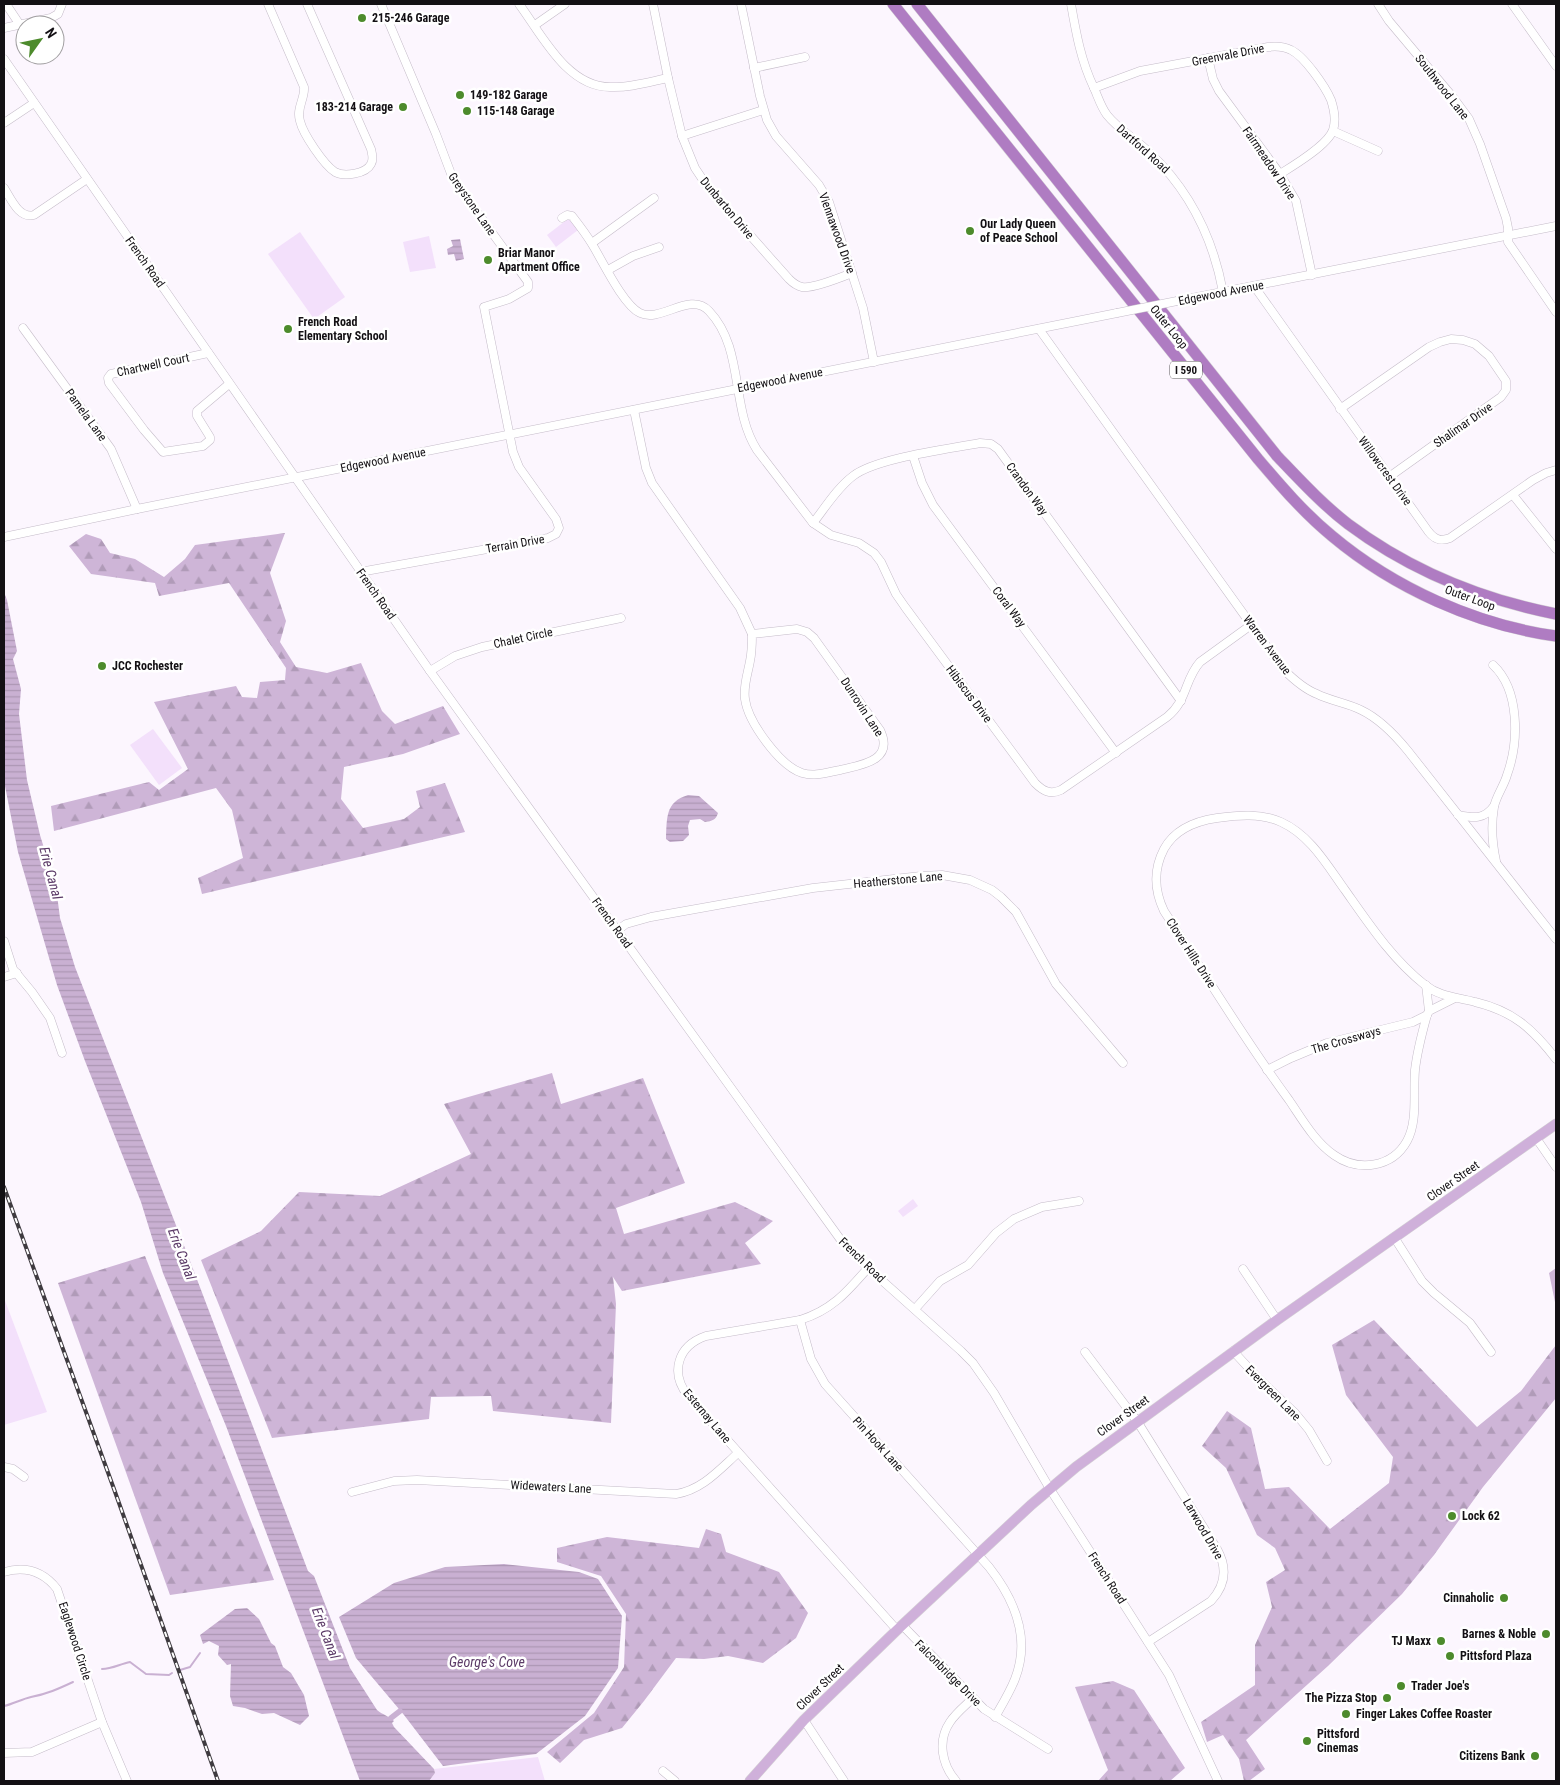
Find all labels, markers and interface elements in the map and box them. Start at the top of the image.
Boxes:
place label: 215-246 Garage [372,11,450,25]
marker: 215-246 Garage [356,12,368,24]
north arrow [15,15,65,65]
text: N [42,25,60,41]
street label: Greenvale Drive [1191,41,1266,69]
street label: Southwood Lane [1412,52,1472,123]
place label: 149-182 Garage [470,88,548,102]
marker: 149-182 Garage [454,89,466,101]
place label: 183-214 Garage [316,100,393,114]
marker: 183-214 Garage [397,101,409,113]
place label: 115-148 Garage [477,104,555,118]
marker: 115-148 Garage [461,105,473,117]
street label: Dartford Road [1114,122,1172,176]
street label: Fairmeadow Drive [1240,124,1299,202]
street label: Greystone Lane [445,170,499,238]
street label: Dunbarton Drive [697,174,757,242]
street label: Viennawood Drive [816,191,858,276]
place label: Our Lady Queen of Peace School [980,217,1058,245]
marker: Our Lady Queen of Peace School [964,225,976,237]
street label: French Road [122,234,168,290]
place label: Briar Manor Apartment Office [498,246,580,274]
marker: Briar Manor Apartment Office [482,254,494,266]
street label: Edgewood Avenue [1177,278,1265,308]
street label: Outer Loop [1147,302,1191,352]
place label: French Road Elementary School [298,315,388,343]
marker: French Road Elementary School [282,323,294,335]
street label: Chartwell Court [116,350,191,380]
road number: I 590 [1170,362,1202,378]
street label: Edgewood Avenue [736,365,824,395]
street label: Pamela Lane [62,386,110,444]
street label: Shalimar Drive [1431,399,1495,450]
street label: Willowcrest Drive [1355,434,1415,508]
street label: Edgewood Avenue [339,445,427,475]
street label: Crandon Way [1003,460,1051,518]
street label: Terrain Drive [485,532,546,556]
street label: French Road [353,566,399,622]
street label: Outer Loop [1443,582,1497,614]
street label: Coral Way [989,584,1029,630]
street label: Warren Avenue [1240,613,1294,678]
street label: Chalet Circle [492,625,554,651]
place label: JCC Rochester [112,659,183,673]
marker: JCC Rochester [96,660,108,672]
street label: Hibiscus Drive [943,663,995,726]
street label: Dunrovin Lane [838,675,886,739]
water label: Erie Canal [36,845,66,902]
street label: Heatherstone Lane [853,869,944,891]
street label: French Road [589,895,635,951]
street label: Clover Hills Drive [1163,915,1219,991]
street label: The Crossways [1310,1023,1382,1057]
street label: Clover Street [1424,1158,1482,1204]
water label: Erie Canal [165,1226,199,1283]
street label: French Road [836,1235,888,1285]
street label: Evergreen Lane [1243,1363,1304,1424]
street label: Esternay Lane [680,1386,734,1446]
street label: Clover Street [1094,1392,1152,1440]
street label: Pin Hook Lane [850,1414,906,1474]
street label: Widewaters Lane [510,1478,592,1496]
street label: Larwood Drive [1180,1496,1226,1562]
place label: Lock 62 [1462,1509,1500,1523]
marker: Lock 62 [1446,1510,1458,1522]
street label: French Road [1085,1550,1129,1606]
place label: Cinnaholic [1443,1591,1494,1605]
marker: Cinnaholic [1498,1592,1510,1604]
street label: Eaglewood Circle [56,1600,94,1682]
water label: Erie Canal [309,1605,343,1662]
place label: Barnes & Noble [1462,1627,1536,1641]
marker: Barnes & Noble [1540,1628,1552,1640]
place label: TJ Maxx [1392,1634,1432,1648]
marker: TJ Maxx [1435,1635,1447,1647]
street label: Falconbridge Drive [912,1637,984,1709]
place label: Pittsford Plaza [1460,1649,1532,1663]
marker: Pittsford Plaza [1444,1650,1456,1662]
water label: George's Cove [449,1654,525,1670]
street label: Clover Street [793,1661,847,1713]
place label: Trader Joe's [1411,1679,1470,1693]
marker: Trader Joe's [1395,1680,1407,1692]
place label: The Pizza Stop [1305,1691,1377,1705]
marker: The Pizza Stop [1381,1692,1393,1704]
place label: Finger Lakes Coffee Roaster [1356,1707,1492,1721]
marker: Finger Lakes Coffee Roaster [1340,1708,1352,1720]
place label: Pittsford Cinemas [1317,1727,1359,1755]
marker: Pittsford Cinemas [1301,1735,1313,1747]
place label: Citizens Bank [1459,1749,1525,1763]
marker: Citizens Bank [1529,1750,1541,1762]

